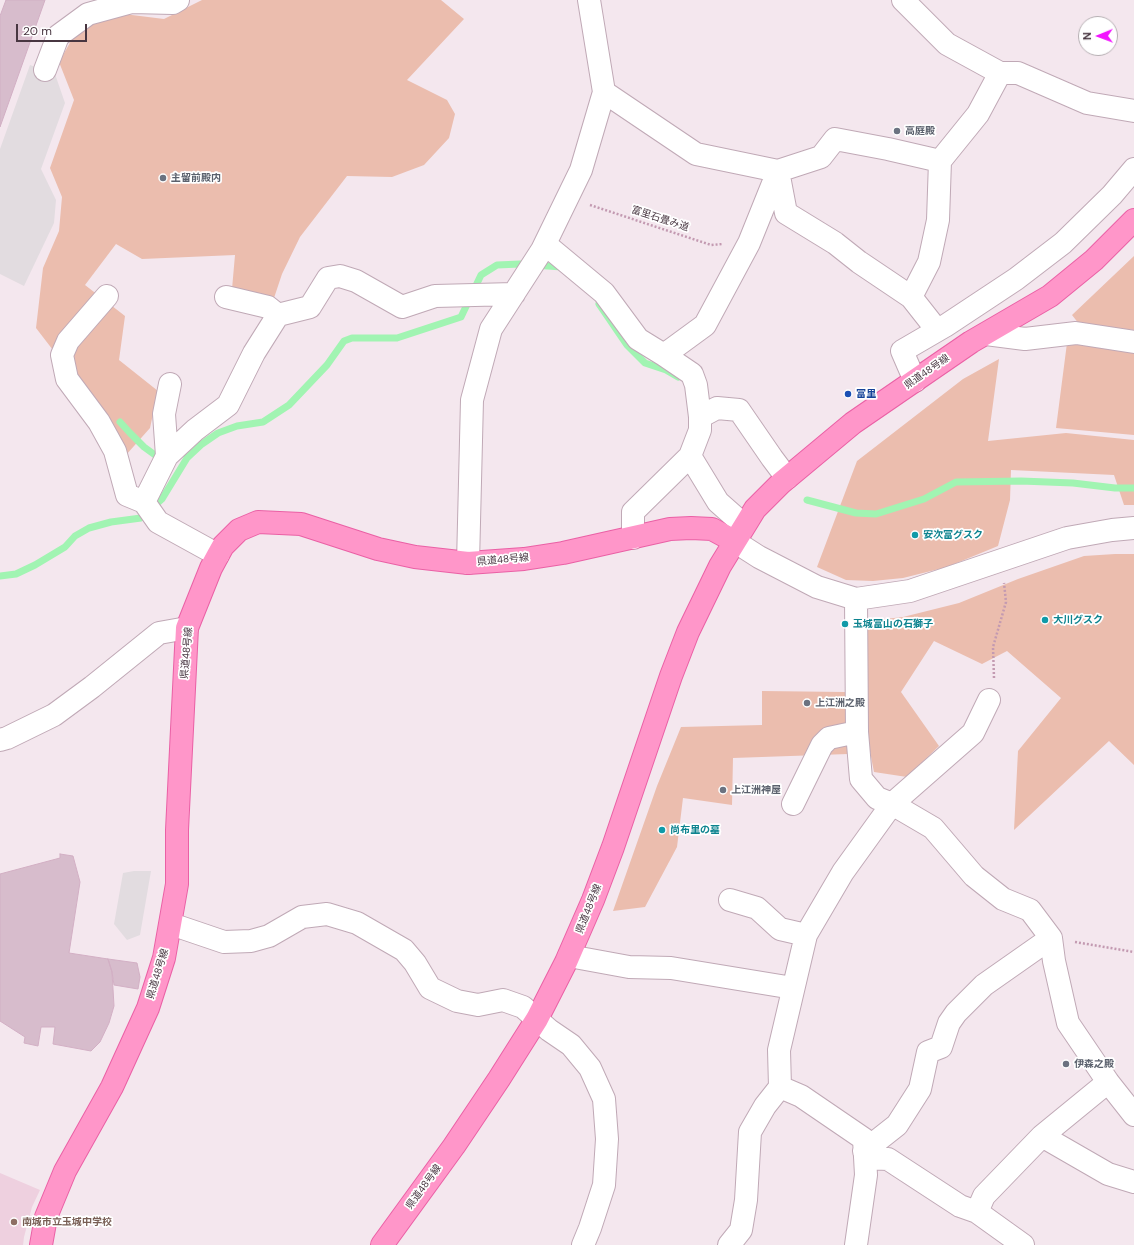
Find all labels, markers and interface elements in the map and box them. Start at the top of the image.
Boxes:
scale bar [18,16,89,42]
north arrow [1078,16,1118,56]
text: 20 m [23,23,52,39]
text: N [1080,32,1094,40]
place label: 高庭殿 [905,125,935,137]
marker: 高庭殿 [892,126,902,136]
place label: 主留前殿内 [171,172,221,184]
marker: 主留前殿内 [158,173,168,183]
street label: 富里石畳み道 [630,204,690,234]
street label: 県道48号線 [902,352,952,392]
place label: 富里 [856,388,876,400]
marker: 富里 [843,389,853,399]
place label: 安次富グスク [923,529,983,541]
marker: 安次富グスク [910,530,920,540]
street label: 県道48号線 [477,552,529,568]
place label: 大川グスク [1053,614,1103,626]
marker: 大川グスク [1040,615,1050,625]
place label: 玉城富山の石獅子 [853,618,933,630]
marker: 玉城富山の石獅子 [840,619,850,629]
street label: 県道48号線 [179,627,195,679]
place label: 上江洲之殿 [815,697,865,709]
marker: 上江洲之殿 [802,698,812,708]
place label: 上江洲神屋 [731,784,781,796]
marker: 上江洲神屋 [718,785,728,795]
place label: 尚布里の墓 [670,824,720,836]
marker: 尚布里の墓 [657,825,667,835]
street label: 県道48号線 [574,883,604,935]
street label: 県道48号線 [145,947,171,1001]
place label: 伊森之殿 [1074,1058,1114,1070]
marker: 伊森之殿 [1061,1059,1071,1069]
street label: 県道48号線 [404,1162,444,1212]
place label: 南城市立玉城中学校 [22,1216,112,1228]
marker: 南城市立玉城中学校 [9,1217,19,1227]

